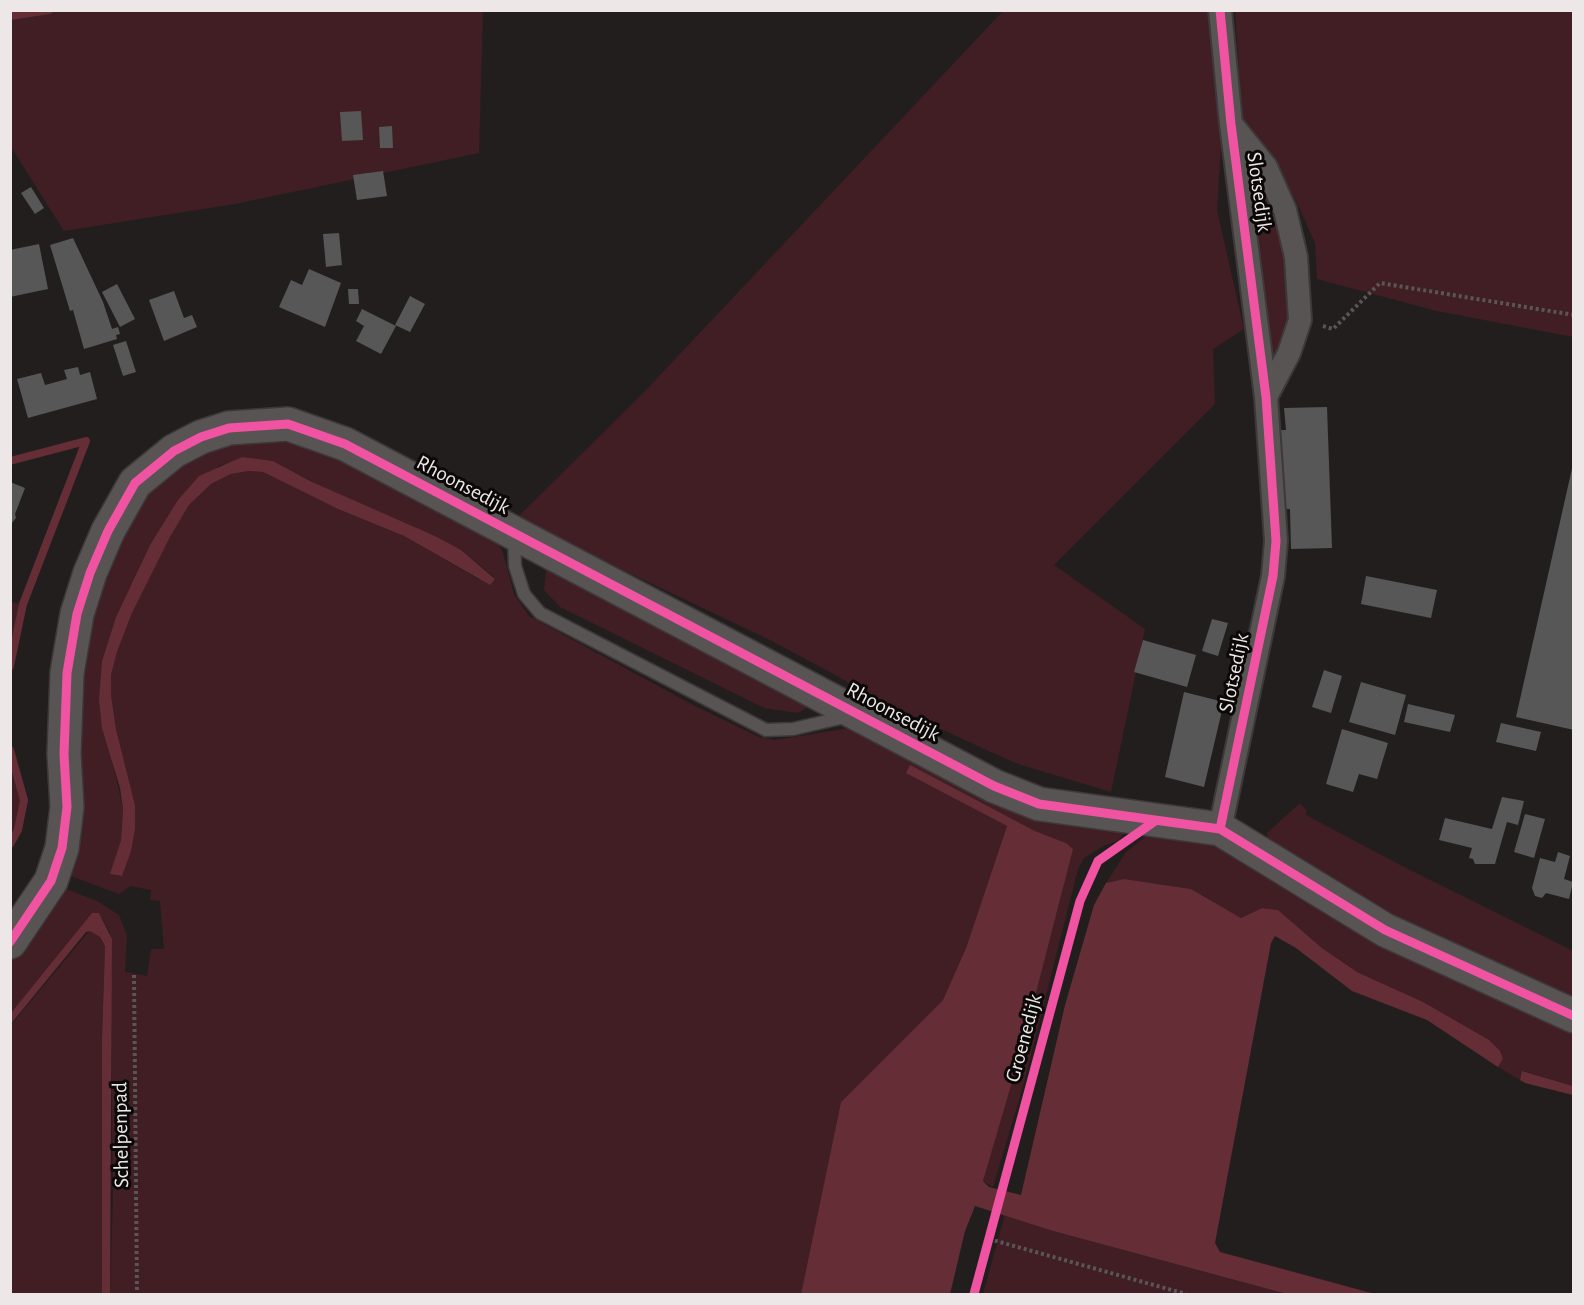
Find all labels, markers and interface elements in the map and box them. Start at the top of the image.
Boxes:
street label: Slotsedijk [1241,150,1277,234]
street label: Rhoonsedijk [412,450,514,520]
street label: Slotsedijk [1213,631,1255,715]
street label: Rhoonsedijk [842,677,944,747]
street label: Groenedijk [1000,991,1048,1085]
street label: Schelpenpad [107,1082,135,1188]

